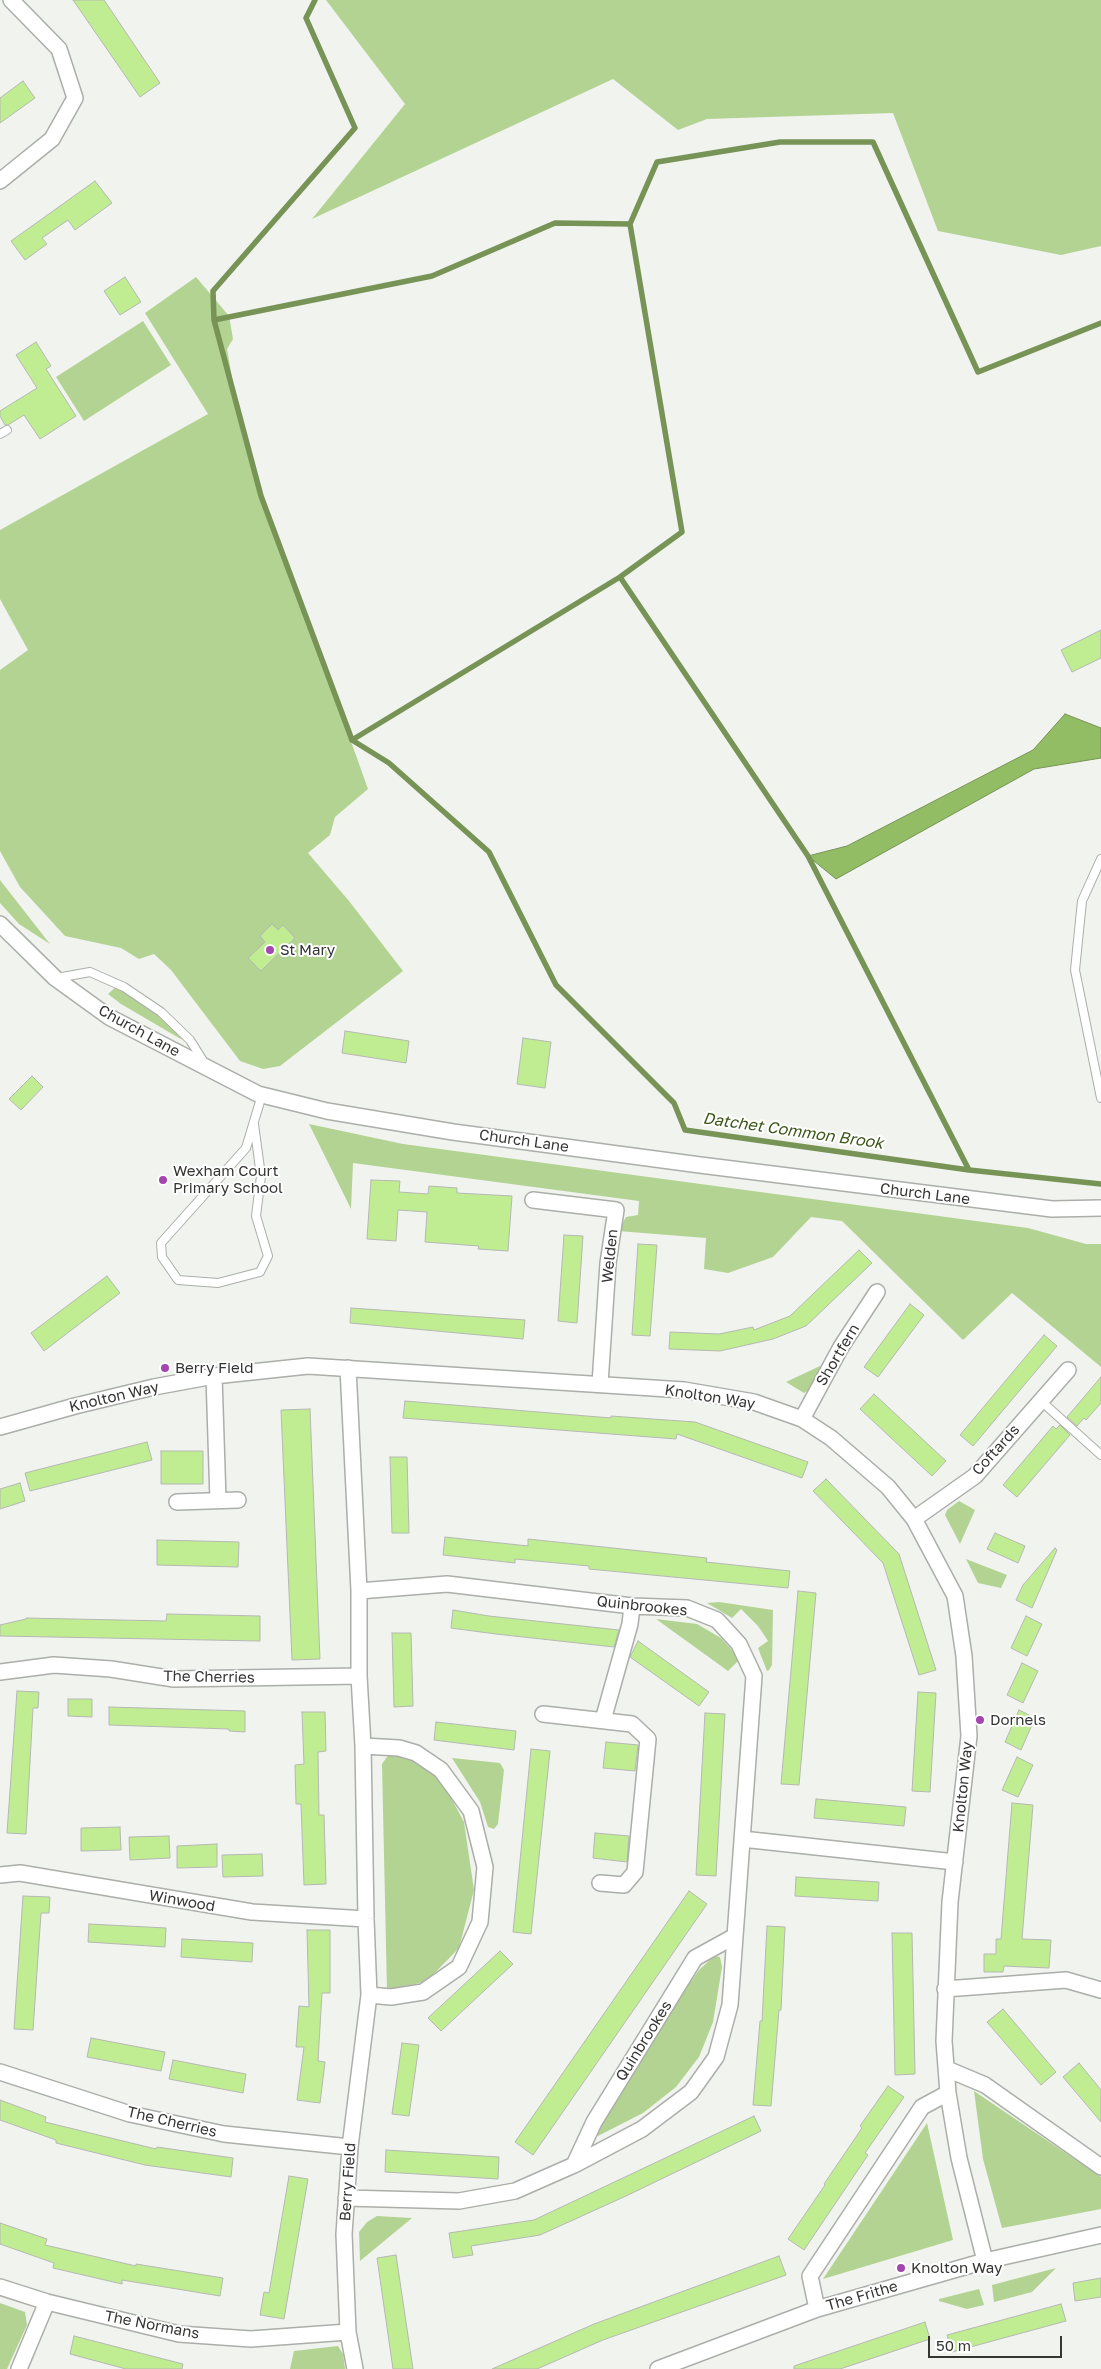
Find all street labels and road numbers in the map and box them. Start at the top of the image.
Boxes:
street label: Church Lane [95,1001,183,1061]
street label: Church Lane [478,1126,570,1156]
street label: Church Lane [879,1180,971,1208]
street label: Welden [598,1228,622,1284]
street label: Shortfern [812,1321,864,1389]
street label: Knolton Way [67,1378,161,1416]
street label: Knolton Way [663,1381,757,1413]
street label: Coftards [969,1421,1023,1479]
street label: Quinbrookes [596,1592,688,1620]
street label: The Cherries [163,1667,255,1687]
street label: Knolton Way [949,1741,977,1833]
street label: Winwood [148,1886,216,1916]
street label: Quinbrookes [612,1998,676,2084]
street label: The Cherries [125,2103,219,2141]
street label: Berry Field [336,2142,360,2222]
street label: The Frithe [824,2277,900,2315]
street label: The Normans [103,2307,201,2343]

